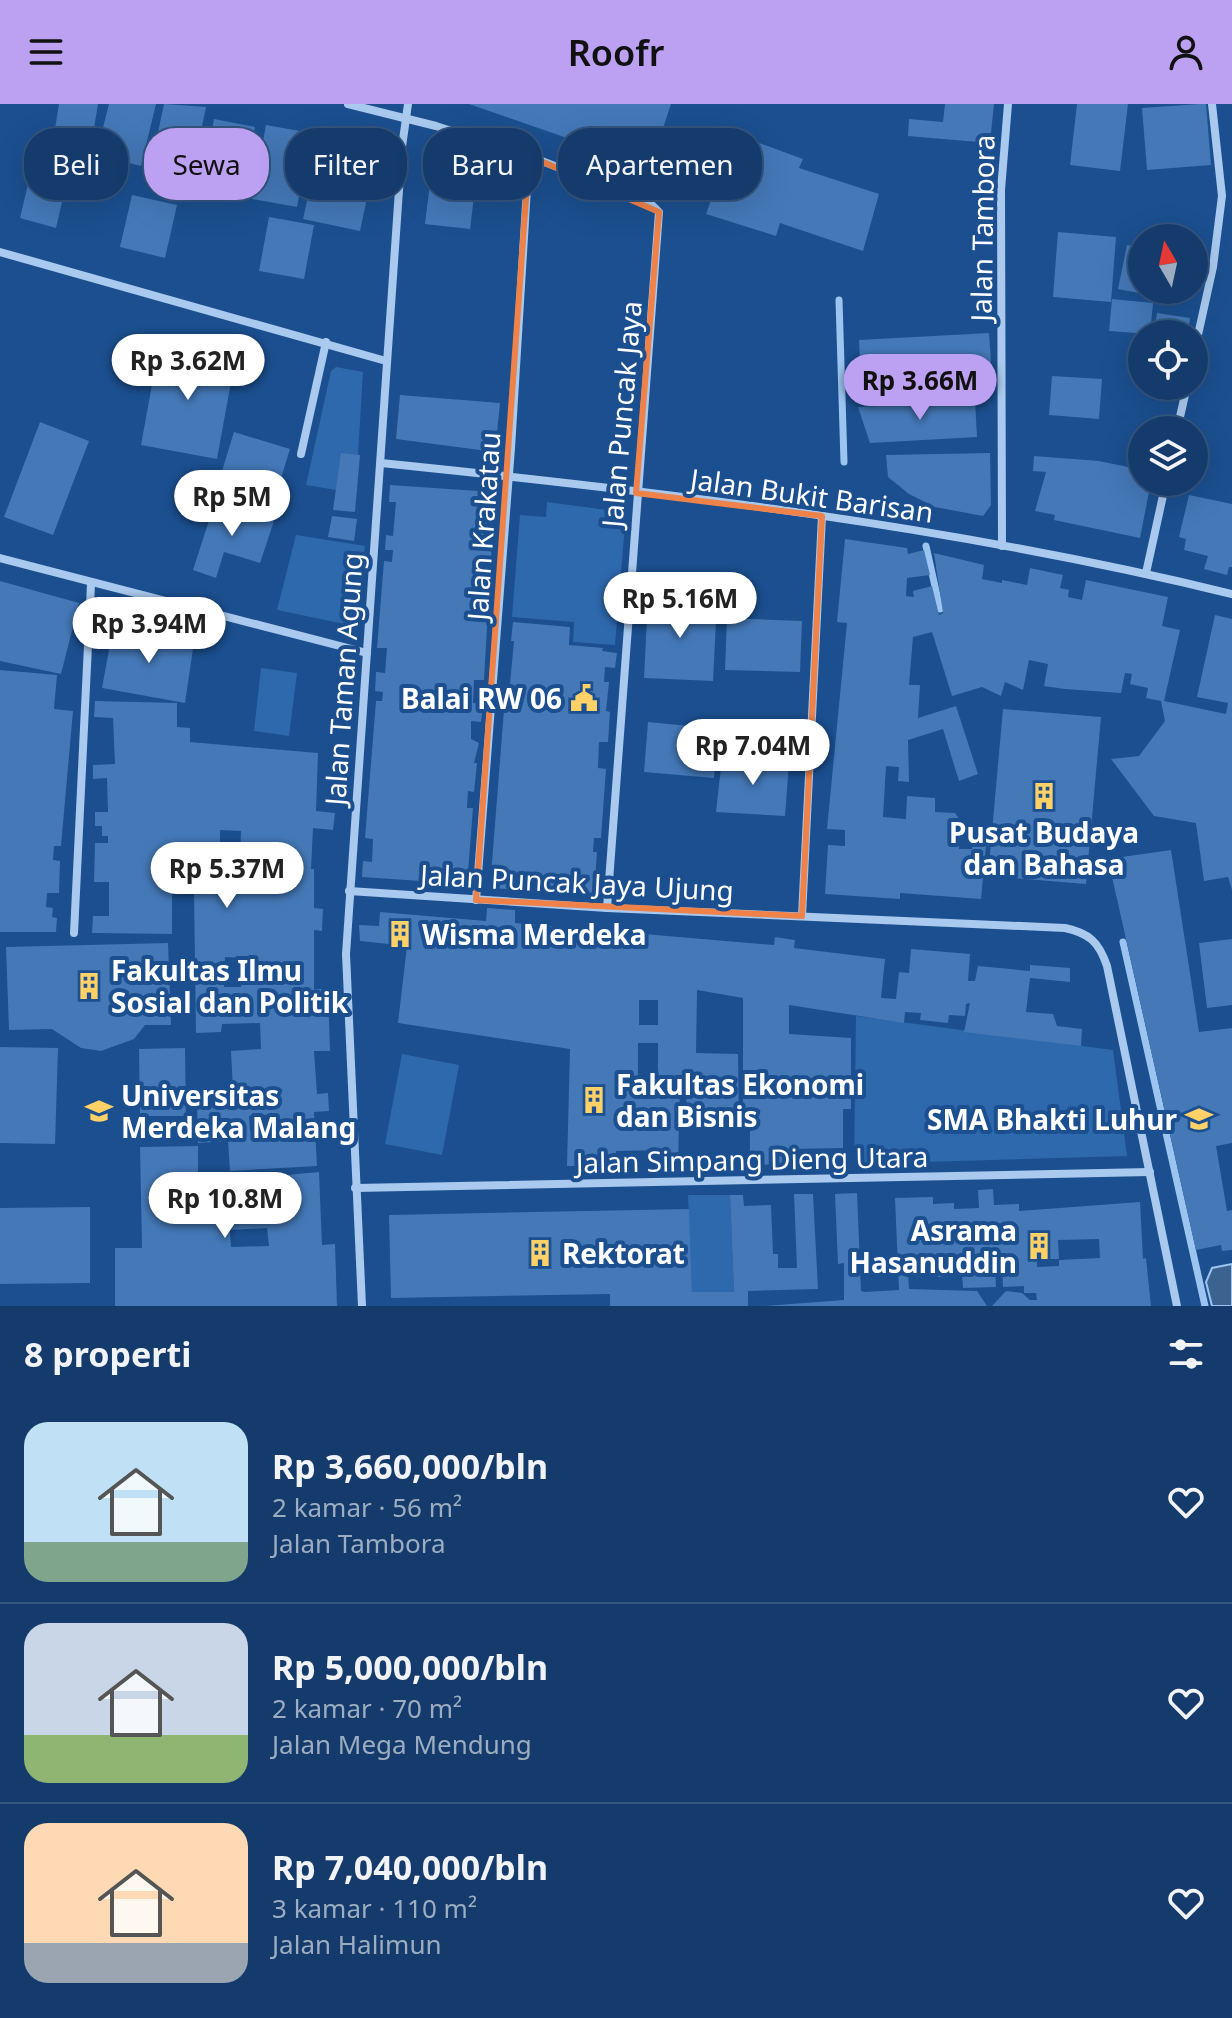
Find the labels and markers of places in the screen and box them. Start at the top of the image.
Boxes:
pin: Rp 3.62M [105,334,271,402]
pin: Rp 3.66M [837,354,1003,422]
pin: Rp 5M [176,470,288,538]
pin: Rp 5.16M [597,572,763,640]
pin: Rp 3.94M [66,597,232,665]
place label: Balai RW 06 [401,679,562,717]
public building icon: Balai RW 06 [569,683,599,713]
pin: Rp 7.04M [670,719,836,787]
building icon: Pusat Budaya dan Bahasa [1029,781,1059,811]
place label: Pusat Budaya dan Bahasa [949,813,1139,883]
pin: Rp 5.37M [144,842,310,910]
place label: Wisma Merdeka [422,915,646,953]
building icon: Wisma Merdeka [385,919,415,949]
place label: Fakultas Ilmu Sosial dan Politik [111,951,349,1021]
building icon: Fakultas Ilmu Sosial dan Politik [74,971,104,1001]
place label: Fakultas Ekonomi dan Bisnis [616,1065,864,1135]
place label: Universitas Merdeka Malang [121,1076,356,1146]
building icon: Fakultas Ekonomi dan Bisnis [579,1085,609,1115]
school or university icon: Universitas Merdeka Malang [84,1096,114,1126]
place label: SMA Bhakti Luhur [927,1100,1177,1138]
school or university icon: SMA Bhakti Luhur [1184,1104,1214,1134]
pin: Rp 10.8M [142,1172,308,1240]
place label: Asrama Hasanuddin [850,1211,1017,1281]
building icon: Asrama Hasanuddin [1024,1231,1054,1261]
place label: Rektorat [562,1234,685,1272]
building icon: Rektorat [525,1238,555,1268]

